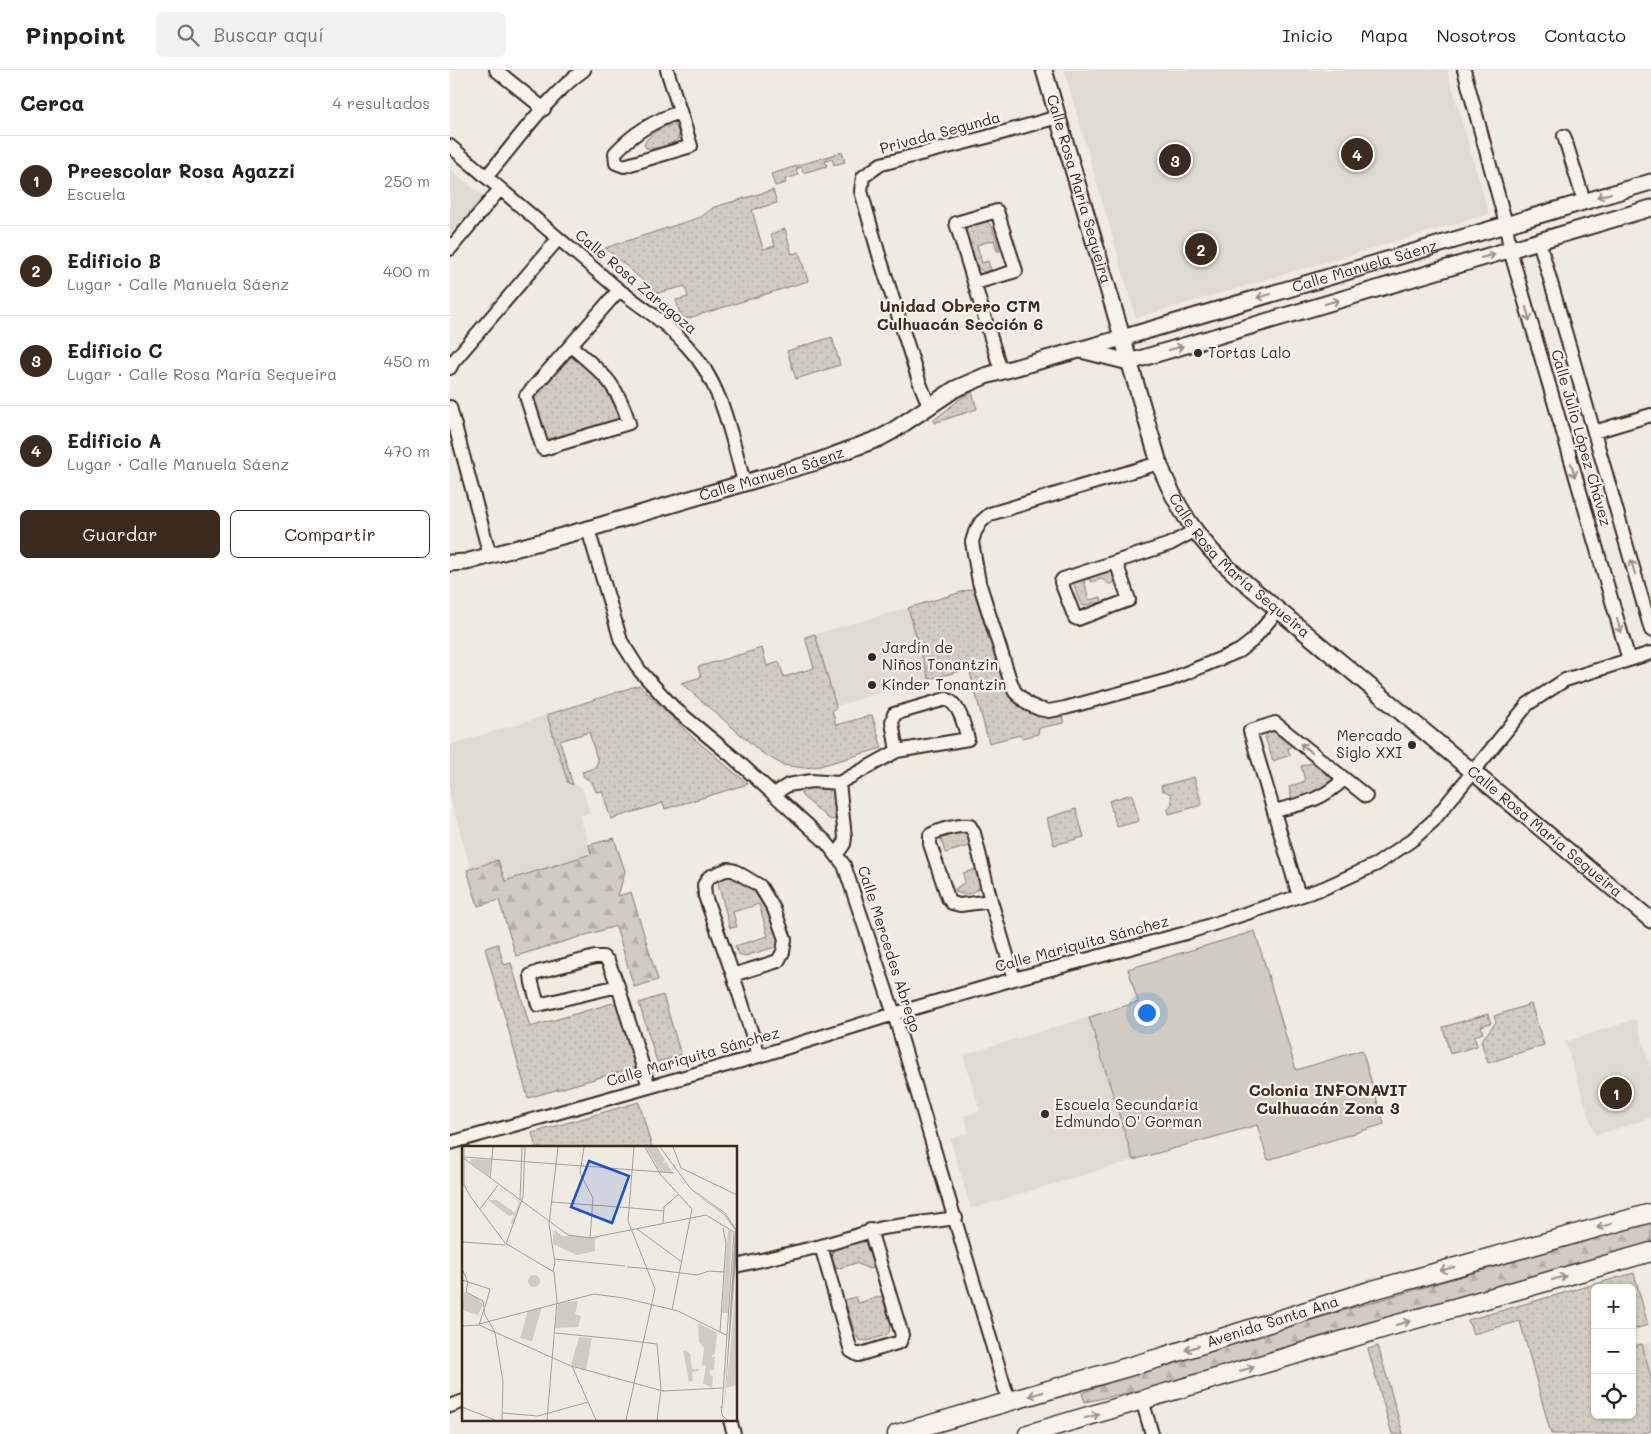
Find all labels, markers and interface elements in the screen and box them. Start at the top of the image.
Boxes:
search box [156,12,506,57]
text: Pinpoint [25,19,126,50]
icon: search [174,21,202,49]
text: Buscar aquí [214,22,324,47]
text: Inicio [1282,23,1333,47]
text: Mapa [1361,23,1408,47]
text: Nosotros [1436,23,1516,47]
text: Contacto [1544,23,1626,47]
text: Cerca [20,89,85,116]
text: 4 resultados [333,92,430,113]
street label: Calle Rosa María Sequeira [1043,92,1117,286]
street label: Privada Segunda [877,106,1002,158]
pin: 4 [1341,135,1373,173]
pin: 3 [1159,141,1191,179]
text: Preescolar Rosa Agazzi [67,158,295,183]
text: 1 [32,170,40,191]
text: 250 m [384,170,430,191]
text: Escuela [67,183,126,204]
one-way arrow [1597,191,1613,201]
street label: Calle Rosa Zaragoza [572,224,702,338]
pin: 2 [1185,230,1217,268]
street label: Calle Manuela Sáenz [1289,235,1440,296]
text: Edificio B [67,248,161,273]
one-way arrow [1480,251,1496,261]
text: 2 [32,260,40,281]
text: 400 m [383,260,430,281]
text: Lugar · Calle Manuela Sáenz [67,273,289,294]
one-way arrow [1256,291,1272,301]
district label: Unidad Obrero CTM Culhuacán Sección 6 [877,295,1044,334]
one-way arrow [1324,297,1340,307]
one-way arrow [1524,305,1534,321]
text: Edificio C [67,338,162,363]
place label: Tortas Lalo [1208,342,1291,362]
one-way arrow [1168,343,1184,353]
marker: Tortas Lalo [1192,347,1204,359]
street label: Calle Julio López Chávez [1547,347,1617,528]
text: 3 [31,350,41,371]
text: 450 m [384,350,430,371]
text: Lugar · Calle Rosa María Sequeira [67,363,337,384]
text: Edificio A [67,428,162,453]
text: 4 [31,440,41,461]
text: 470 m [384,440,430,461]
street label: Calle Manuela Sáenz [696,441,847,505]
text: Lugar · Calle Manuela Sáenz [67,453,289,474]
one-way arrow [1569,461,1579,477]
street label: Calle Rosa María Sequeira [1165,489,1315,641]
button: Guardar [20,510,220,558]
button: Compartir [230,510,430,558]
one-way arrow [1627,559,1637,575]
one-way arrow [1614,617,1624,633]
place label: Jardín de Niños Tonantzin [882,637,998,674]
marker: Jardín de Niños Tonantzin [866,651,878,663]
place label: Kinder Tonantzin [882,674,1006,694]
marker: Kinder Tonantzin [866,679,878,691]
place label: Mercado Siglo XXI [1336,725,1402,762]
marker: Mercado Siglo XXI [1406,739,1418,751]
one-way arrow [1300,743,1313,754]
street label: Calle Rosa María Sequeira [1463,760,1627,901]
street label: Calle Mercedes Abrego [854,863,926,1035]
street label: Calle Mariquita Sánchez [993,910,1171,976]
your location [1134,1000,1160,1026]
street label: Calle Mariquita Sánchez [604,1022,782,1090]
pin: 1 [1600,1074,1632,1112]
district label: Colonia INFONAVIT Culhuacán Zona 3 [1249,1079,1407,1118]
place label: Escuela Secundaria Edmundo O' Gorman [1055,1094,1202,1131]
marker: Escuela Secundaria Edmundo O' Gorman [1039,1108,1051,1120]
inset map [462,1146,738,1422]
one-way arrow [1596,1221,1612,1231]
one-way arrow [1440,1265,1456,1275]
one-way arrow [1551,1273,1567,1283]
map controls [1591,1284,1636,1419]
button: + [1591,1284,1636,1329]
street label: Avenida Santa Ana [1204,1290,1341,1351]
one-way arrow [1395,1318,1411,1327]
button: − [1591,1329,1636,1374]
one-way arrow [1184,1344,1200,1353]
one-way arrow [1239,1364,1255,1373]
button: locate [1591,1374,1636,1419]
one-way arrow [1029,1390,1045,1400]
one-way arrow [1083,1410,1099,1420]

